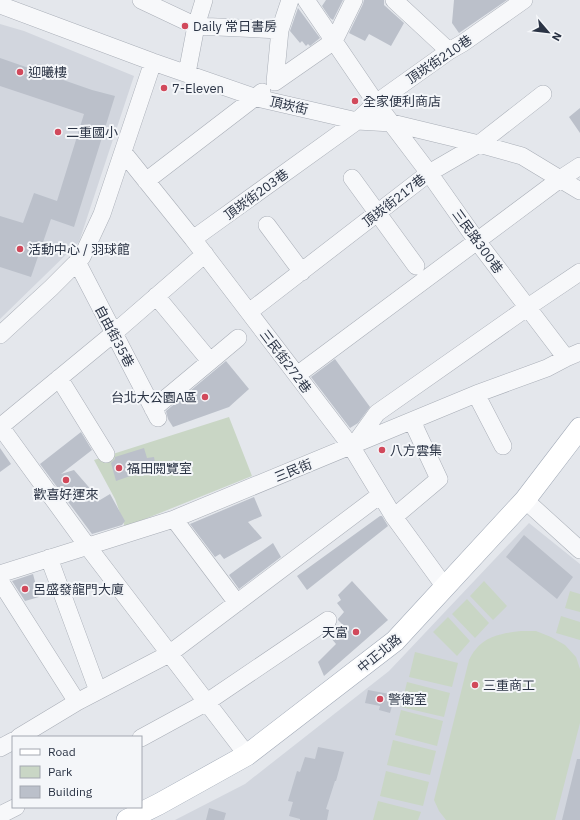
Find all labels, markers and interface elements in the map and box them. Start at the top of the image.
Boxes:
north arrow [528,12,568,52]
place label: Daily 常日書房 [193,18,277,35]
marker: Daily 常日書房 [180,21,190,31]
text: N [549,30,565,44]
street label: 頂崁街210巷 [403,31,475,88]
place label: 迎曦樓 [28,64,67,81]
marker: 迎曦樓 [15,67,25,77]
place label: 7-Eleven [172,80,224,97]
marker: 7-Eleven [159,83,169,93]
street label: 頂崁街 [268,93,310,118]
place label: 全家便利商店 [363,93,441,110]
marker: 全家便利商店 [350,96,360,106]
place label: 二重國小 [66,124,118,141]
marker: 二重國小 [53,127,63,137]
street label: 頂崁街203巷 [221,165,292,223]
street label: 頂崁街217巷 [359,170,429,230]
street label: 三民路300巷 [449,206,507,277]
place label: 活動中心 / 羽球館 [28,241,130,258]
marker: 活動中心 / 羽球館 [15,244,25,254]
street label: 自由街35巷 [91,302,138,370]
street label: 三民街272巷 [256,326,315,397]
place label: 台北大公園A區 [111,389,197,406]
marker: 台北大公園A區 [200,392,210,402]
place label: 八方雲集 [390,442,442,459]
marker: 八方雲集 [377,445,387,455]
street label: 三民街 [272,455,314,486]
place label: 福田閱覽室 [127,460,192,477]
marker: 福田閱覽室 [114,463,124,473]
marker: 歡喜好運來 [61,475,71,485]
place label: 歡喜好運來 [33,486,99,503]
place label: 呂盛發龍門大廈 [33,581,124,598]
marker: 呂盛發龍門大廈 [20,584,30,594]
place label: 天富 [322,624,348,641]
marker: 天富 [351,627,361,637]
street label: 中正北路 [354,630,405,676]
place label: 三重商工 [483,677,535,694]
marker: 三重商工 [470,680,480,690]
place label: 警衛室 [388,691,427,708]
marker: 警衛室 [375,694,385,704]
legend [12,736,142,808]
text: Road [48,744,76,759]
text: Park [48,764,73,779]
text: Building [48,784,93,799]

